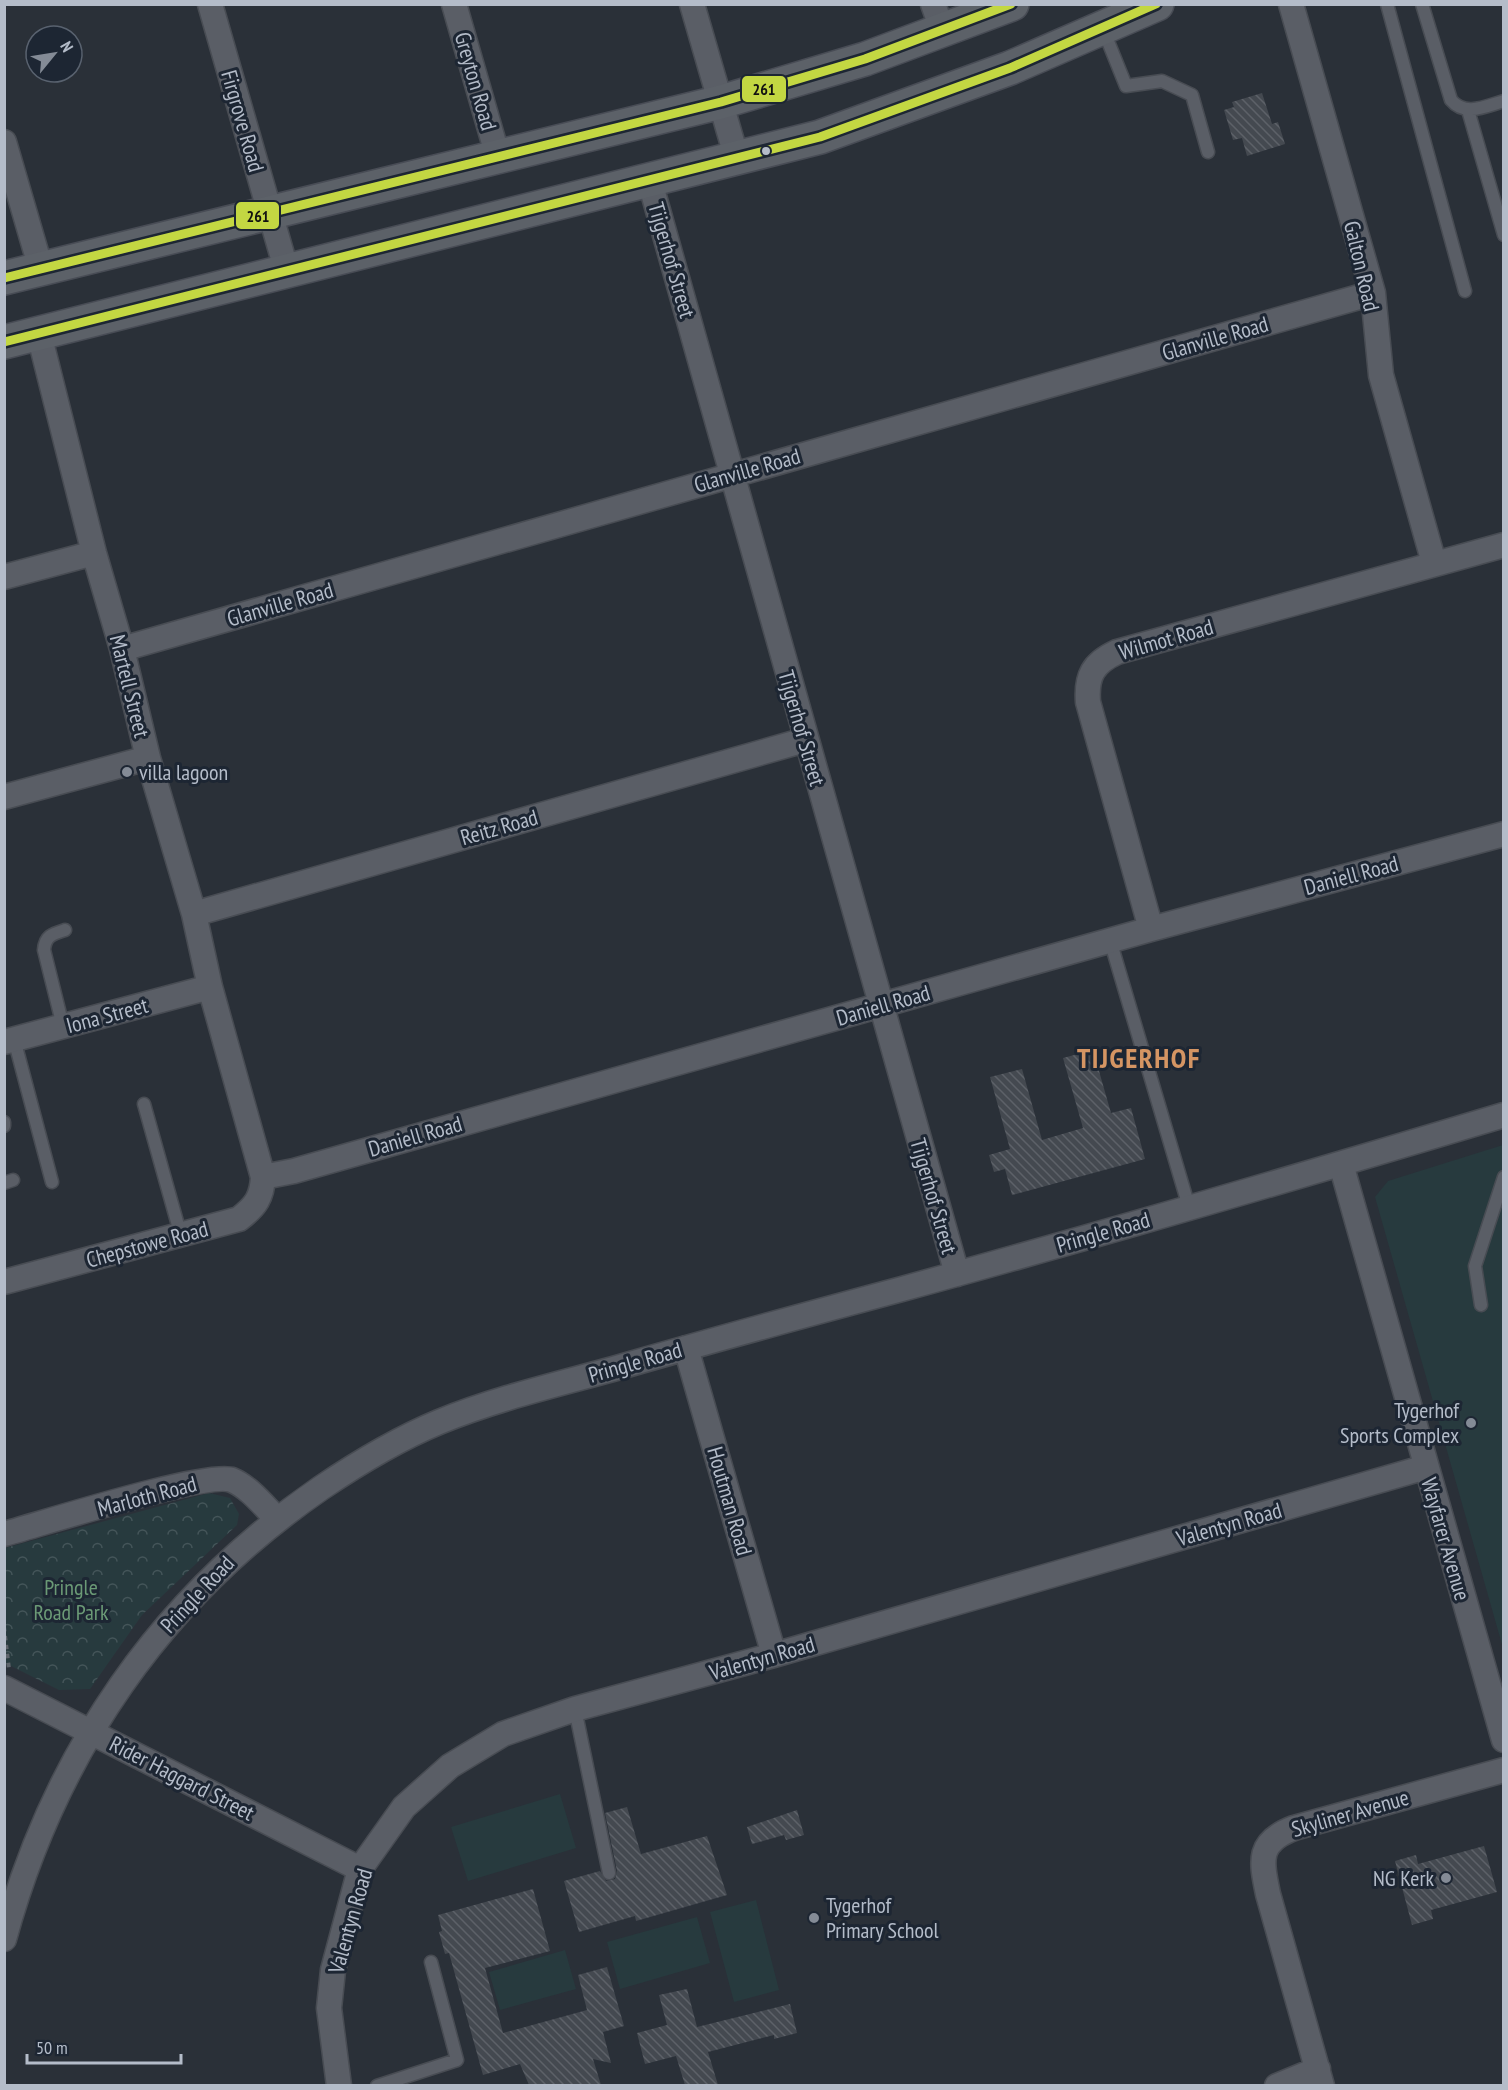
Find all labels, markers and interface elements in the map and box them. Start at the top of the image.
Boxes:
north arrow [24,24,84,84]
street label: Greyton Road [449,29,503,133]
text: N [56,38,78,55]
street label: Firgrove Road [215,67,271,175]
line badge: 261 [741,75,787,103]
text: 261 [753,79,775,99]
unlabelled marker [760,145,772,157]
street label: Tijgerhof Street [642,199,702,321]
line badge: 261 [235,201,280,230]
text: 261 [247,206,269,226]
street label: Galton Road [1338,218,1386,314]
street label: Glanville Road [1159,309,1271,367]
street label: Glanville Road [691,441,803,499]
street label: Glanville Road [224,575,336,633]
street label: Wilmot Road [1116,612,1216,666]
street label: Martell Street [104,632,156,740]
street label: Tijgerhof Street [772,667,832,789]
place label: villa lagoon [139,758,228,786]
marker: villa lagoon [120,765,134,779]
street label: Reitz Road [457,803,541,851]
street label: Daniell Road [1301,849,1401,901]
street label: Daniell Road [833,978,933,1032]
street label: Iona Street [63,991,151,1039]
district label: TIJGERHOF [1077,1039,1201,1076]
street label: Daniell Road [365,1109,465,1163]
street label: Tijgerhof Street [904,1135,964,1257]
street label: Pringle Road [1053,1205,1153,1259]
street label: Chepstowe Road [83,1214,211,1274]
street label: Pringle Road [585,1335,685,1389]
place label: Tygerhof Sports Complex [1340,1396,1460,1449]
marker: Tygerhof Sports Complex [1464,1416,1478,1430]
street label: Houtman Road [701,1443,759,1559]
street label: Marloth Road [94,1469,200,1523]
street label: Wayfarer Avenue [1415,1474,1477,1604]
street label: Valentyn Road [1172,1496,1285,1553]
street label: Pringle Road [154,1549,240,1639]
park label: Pringle Road Park [34,1573,109,1626]
street label: Valentyn Road [705,1630,818,1687]
street label: Rider Haggard Street [105,1729,259,1827]
street label: Skyliner Avenue [1288,1783,1412,1843]
place label: NG Kerk [1373,1864,1434,1892]
street label: Valentyn Road [321,1865,378,1978]
marker: NG Kerk [1439,1871,1453,1885]
place label: Tygerhof Primary School [826,1891,940,1944]
marker: Tygerhof Primary School [807,1911,821,1925]
scale bar [27,2027,182,2065]
text: 50 m [36,2036,68,2059]

